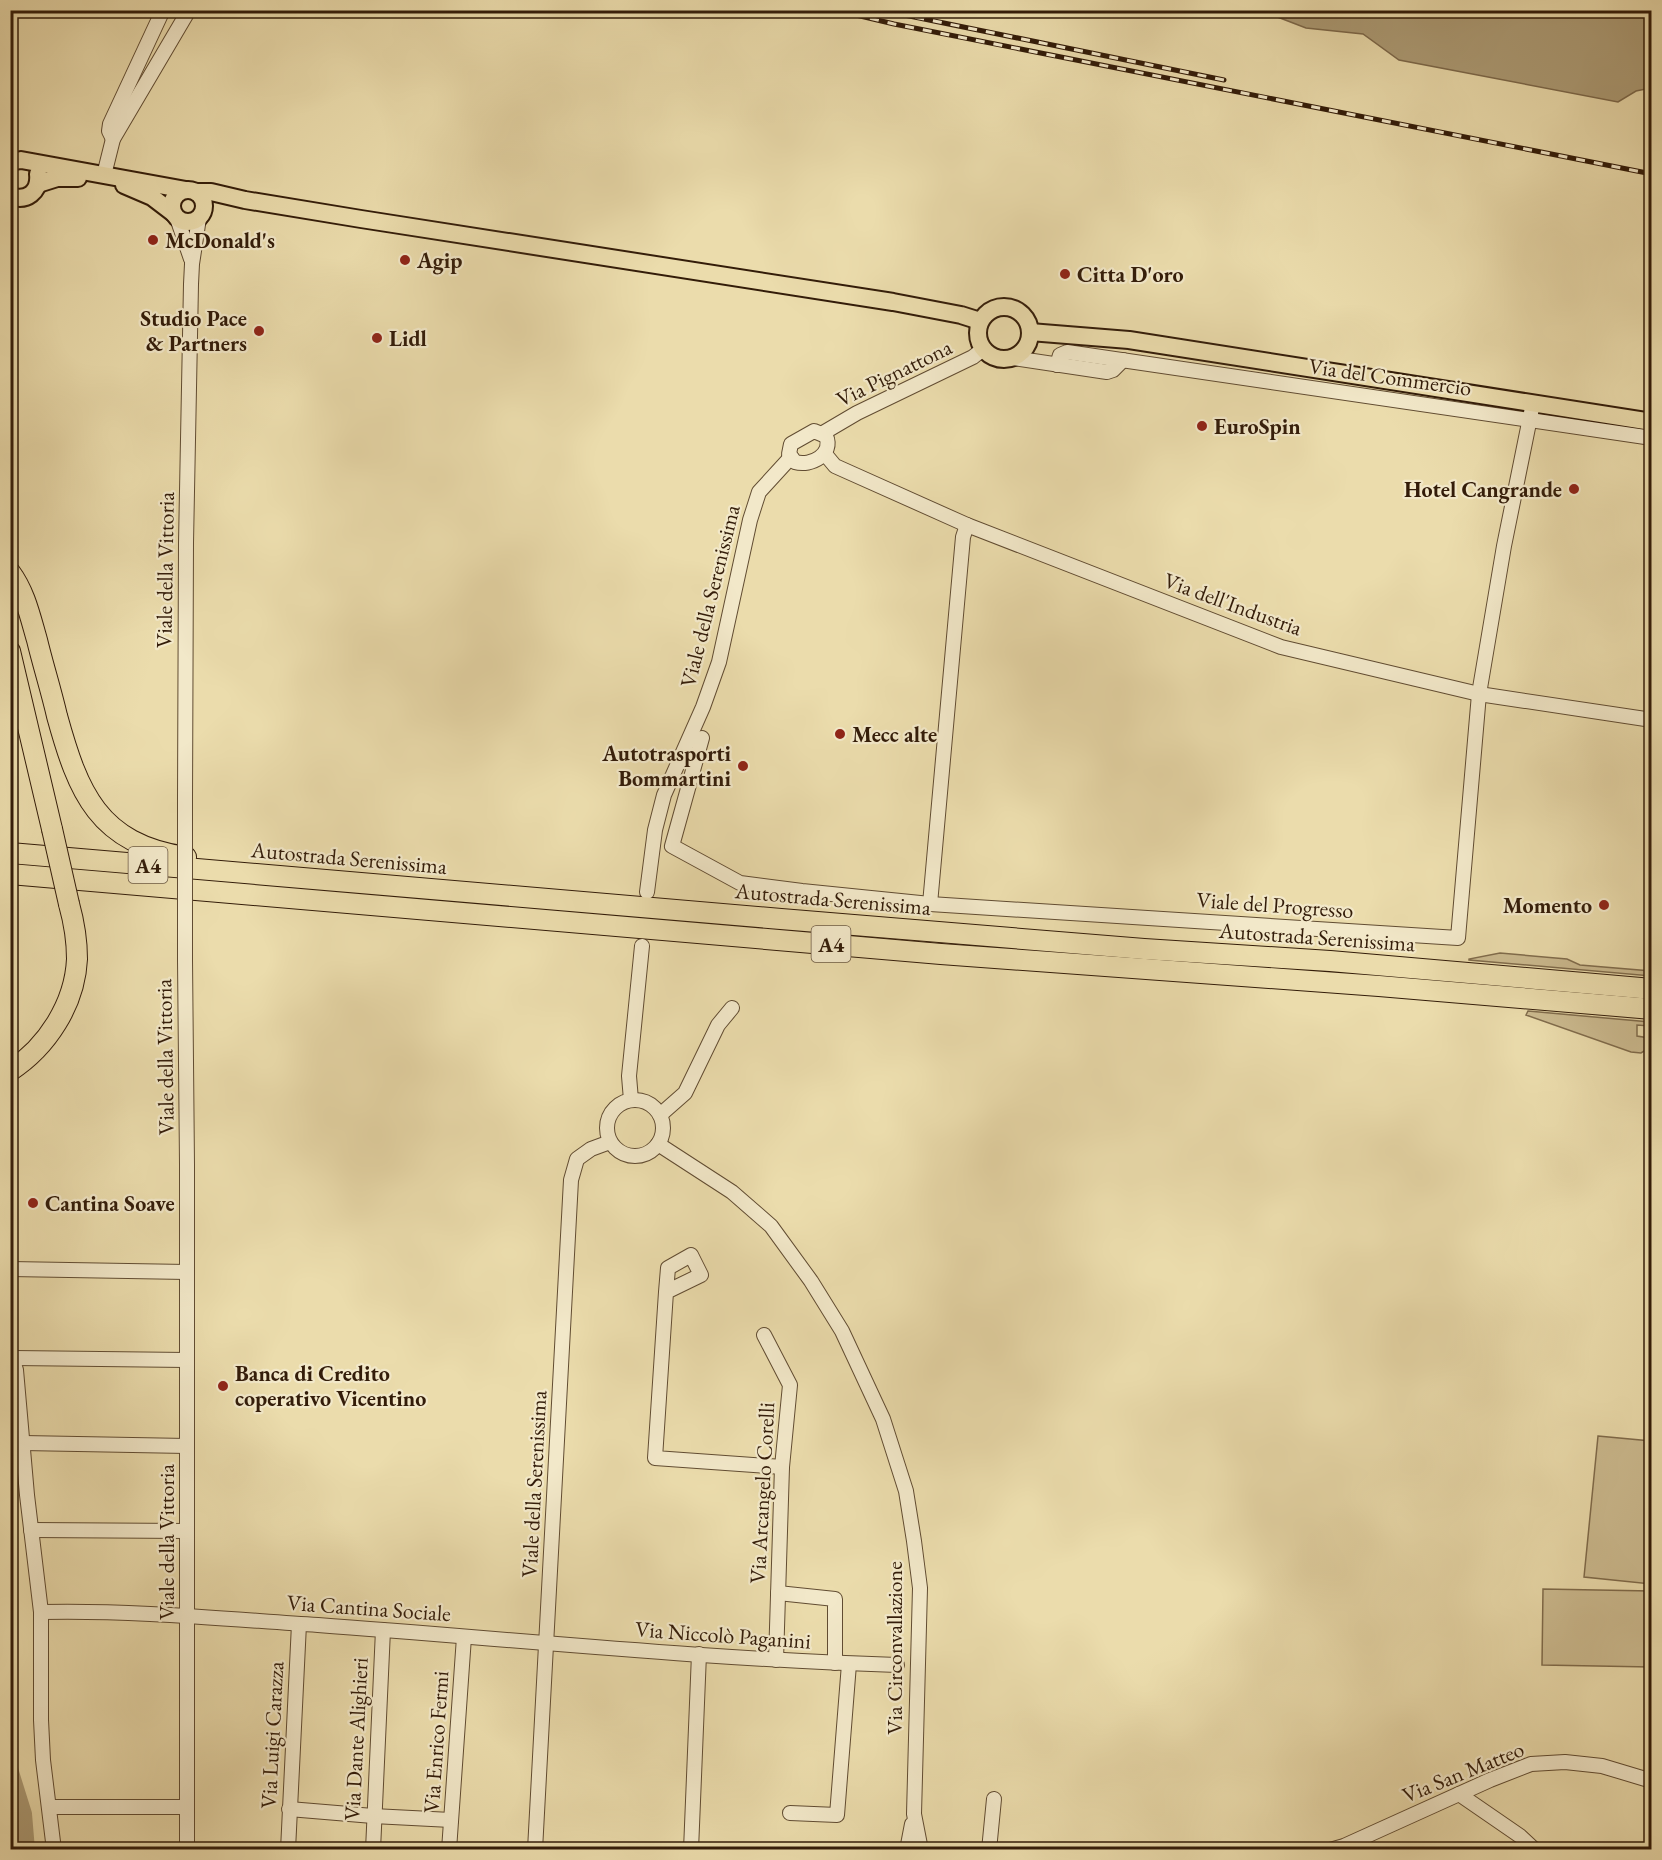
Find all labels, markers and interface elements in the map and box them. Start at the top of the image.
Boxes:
place label: McDonald's [165,226,275,255]
marker: McDonald's [146,233,160,247]
place label: Agip [416,246,462,275]
marker: Agip [398,253,412,267]
place label: Citta D'oro [1077,260,1183,289]
marker: Citta D'oro [1058,267,1072,281]
place label: Studio Pace & Partners [140,304,247,358]
marker: Studio Pace & Partners [252,324,266,338]
place label: Lidl [389,324,427,353]
marker: Lidl [370,331,384,345]
street label: Via Pignattona [831,332,957,414]
street label: Via del Commercio [1307,351,1473,403]
place label: EuroSpin [1214,412,1301,441]
marker: EuroSpin [1195,419,1209,433]
place label: Hotel Cangrande [1404,475,1562,504]
marker: Hotel Cangrande [1567,482,1581,496]
street label: Viale della Vittoria [149,491,181,648]
street label: Viale della Serenissima [673,501,747,690]
street label: Via dell'Industria [1160,566,1306,642]
place label: Mecc alte [852,720,937,749]
marker: Mecc alte [833,727,847,741]
place label: Autotrasporti Bommartini [601,739,732,793]
marker: Autotrasporti Bommartini [736,759,750,773]
street label: Autostrada Serenissima [249,835,448,881]
road number: A4 [128,847,168,883]
street label: Autostrada Serenissima [733,876,932,922]
street label: Viale del Progresso [1196,885,1354,925]
place label: Momento [1503,891,1592,920]
marker: Momento [1597,898,1611,912]
street label: Autostrada Serenissima [1217,916,1416,958]
road number: A4 [812,926,850,962]
street label: Viale della Vittoria [149,978,181,1135]
place label: Cantina Soave [45,1189,175,1218]
marker: Cantina Soave [26,1196,40,1210]
place label: Banca di Credito coperativo Vicentino [235,1359,426,1413]
marker: Banca di Credito coperativo Vicentino [216,1379,230,1393]
street label: Viale della Serenissima [515,1389,553,1578]
street label: Via Arcangelo Corelli [743,1402,781,1584]
street label: Viale della Vittoria [152,1464,181,1620]
street label: Via Circonvallazione [880,1561,909,1735]
street label: Via Cantina Sociale [286,1588,452,1628]
street label: Via Niccolò Paganini [634,1614,812,1656]
street label: Via Dante Alighieri [337,1657,375,1821]
street label: Via Luigi Carazza [254,1660,290,1809]
street label: Via Enrico Fermi [417,1670,455,1814]
street label: Via San Matteo [1398,1734,1528,1810]

